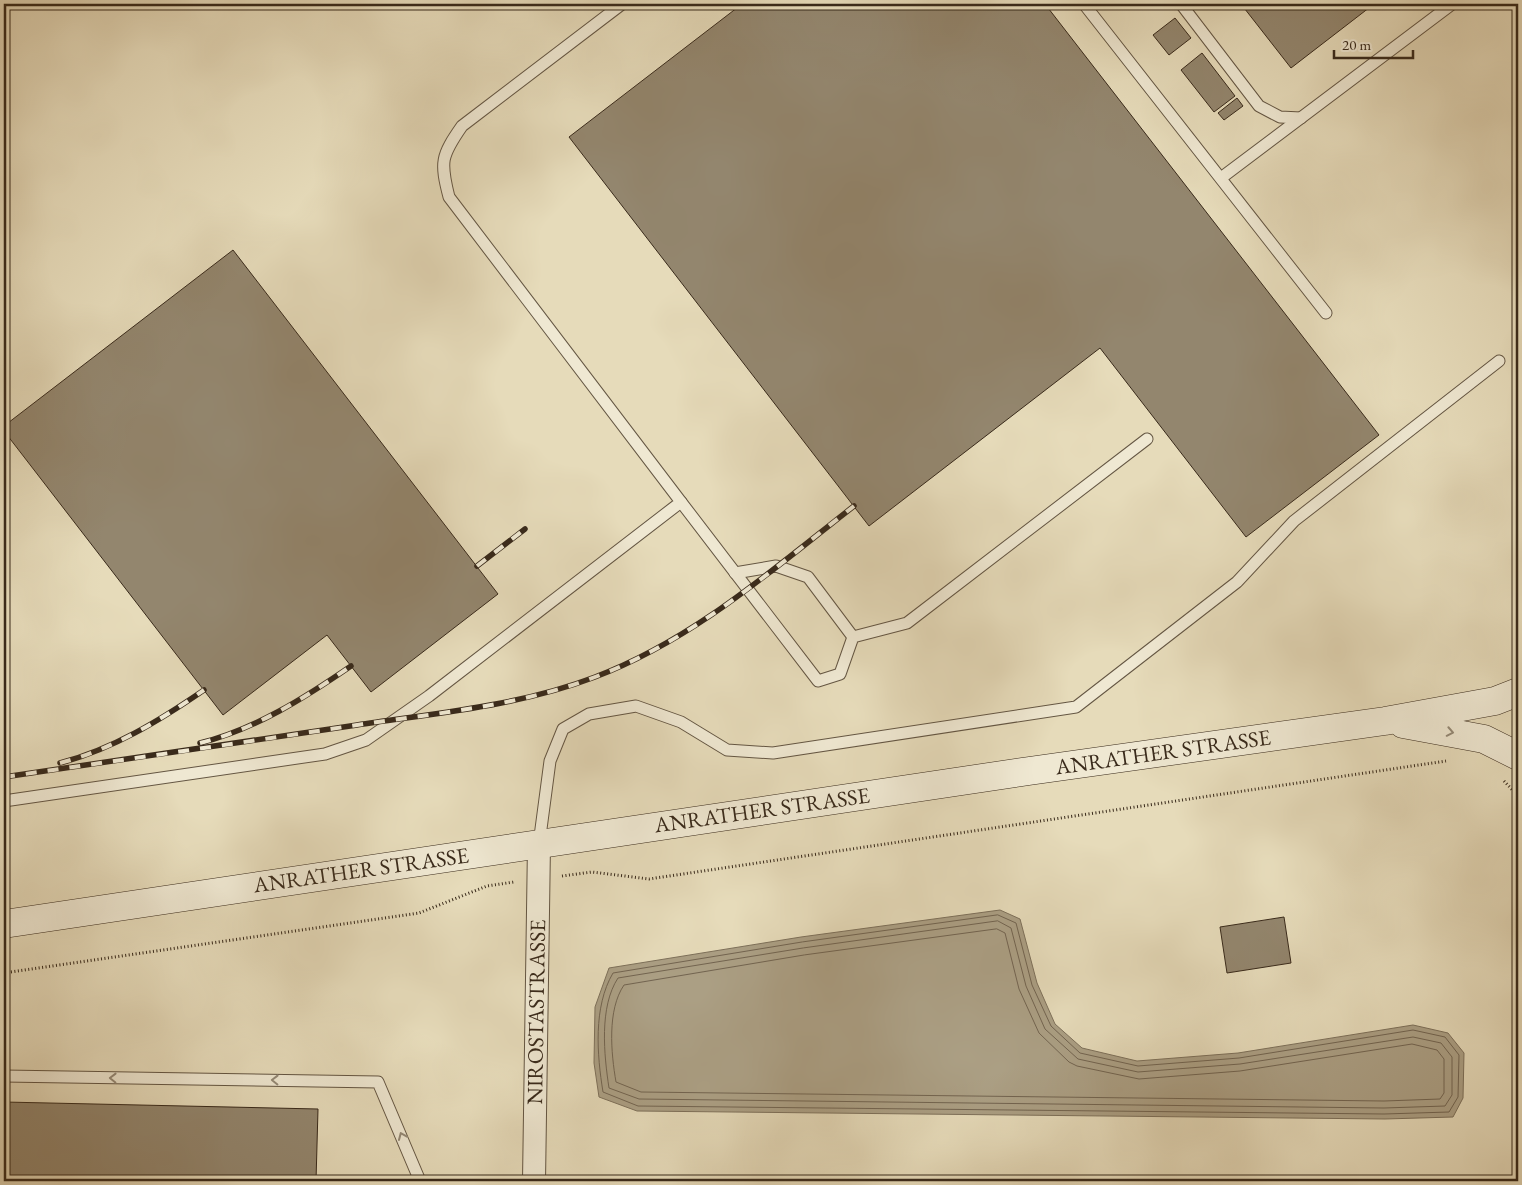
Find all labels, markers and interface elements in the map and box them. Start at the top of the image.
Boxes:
scale bar [1334,28,1413,60]
text: 20 m [1342,35,1371,54]
street label: ANRATHER STRASSE [1053,723,1272,782]
one-way arrow [1446,727,1454,737]
street label: ANRATHER STRASSE [652,781,871,840]
street label: ANRATHER STRASSE [251,841,470,900]
street label: NIROSTASTRASSE [520,919,552,1105]
one-way arrow [109,1073,116,1083]
one-way arrow [271,1075,279,1085]
one-way arrow [397,1132,408,1141]

